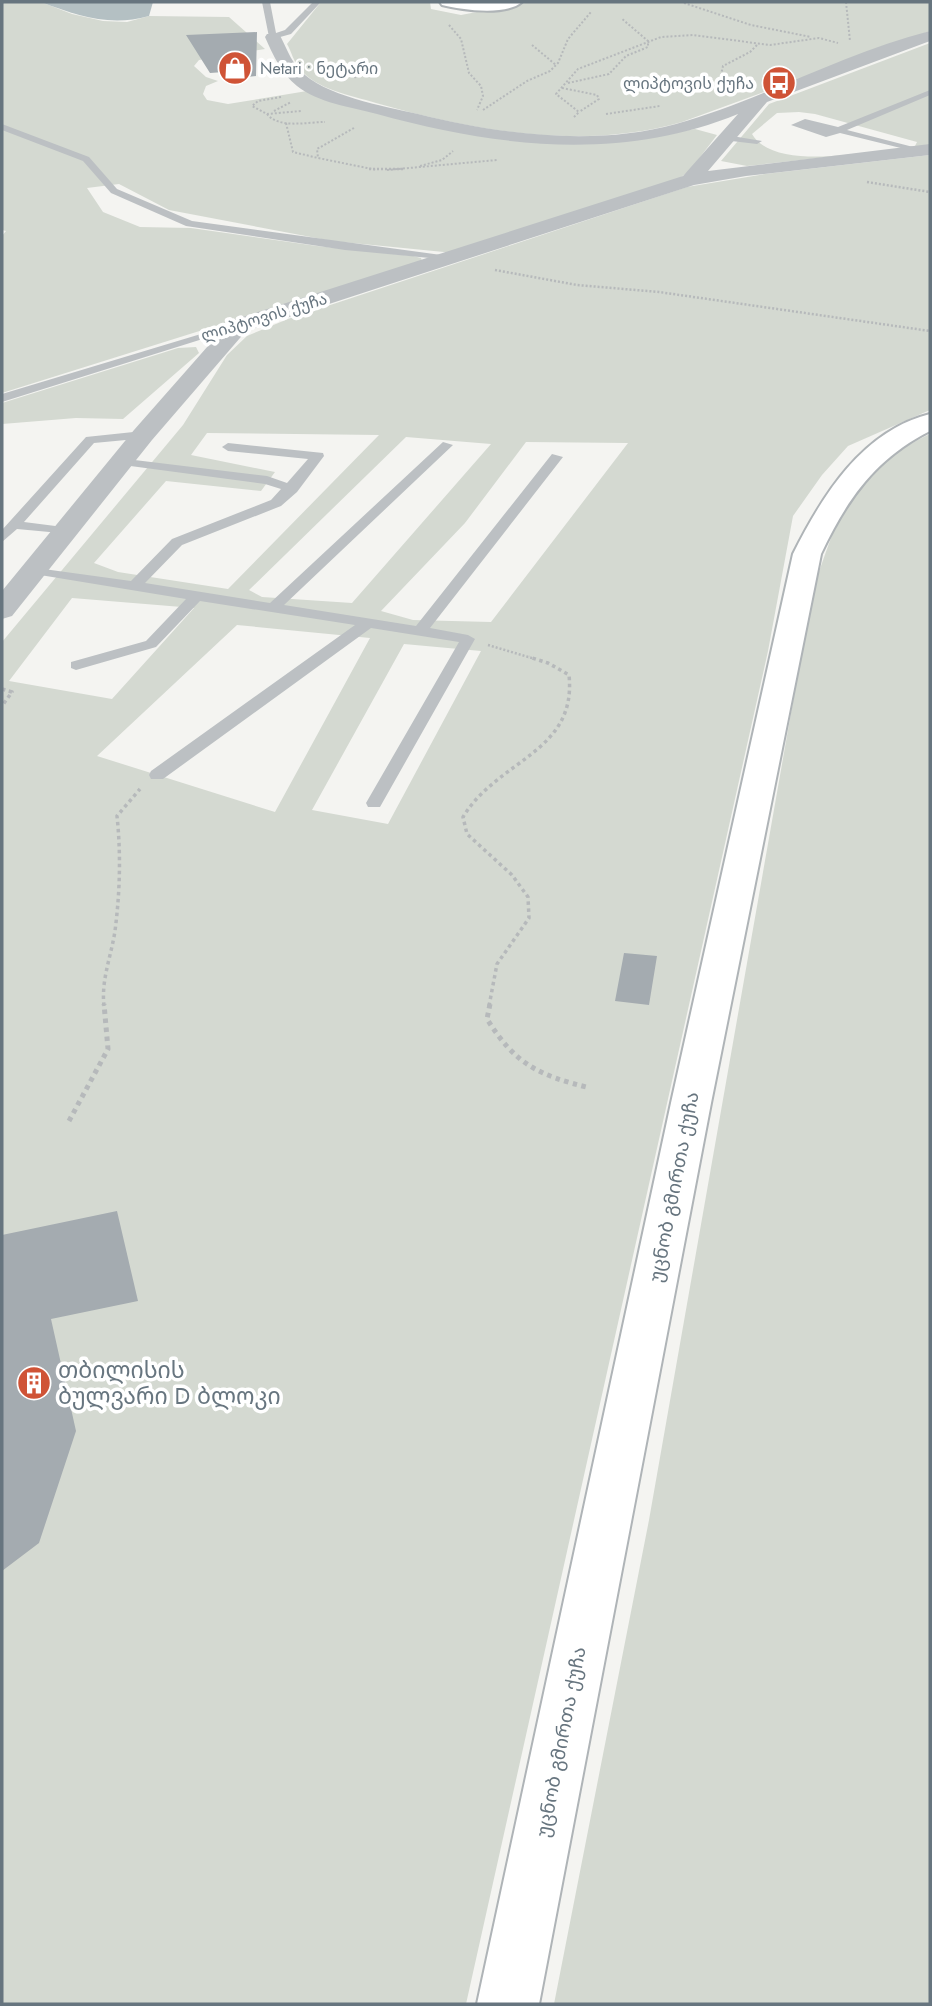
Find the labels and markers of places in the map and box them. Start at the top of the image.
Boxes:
shop icon: Netari • ნეტარი [216,49,254,87]
place label: Netari • ნეტარი [260,57,378,80]
bus stop icon: ლიპტოვის ქუჩა [760,64,798,102]
place label: ლიპტოვის ქუჩა [623,72,754,95]
place label: თბილისის ბულვარი D ბლოკი [58,1353,281,1413]
building icon: თბილისის ბულვარი D ბლოკი [15,1364,53,1402]

